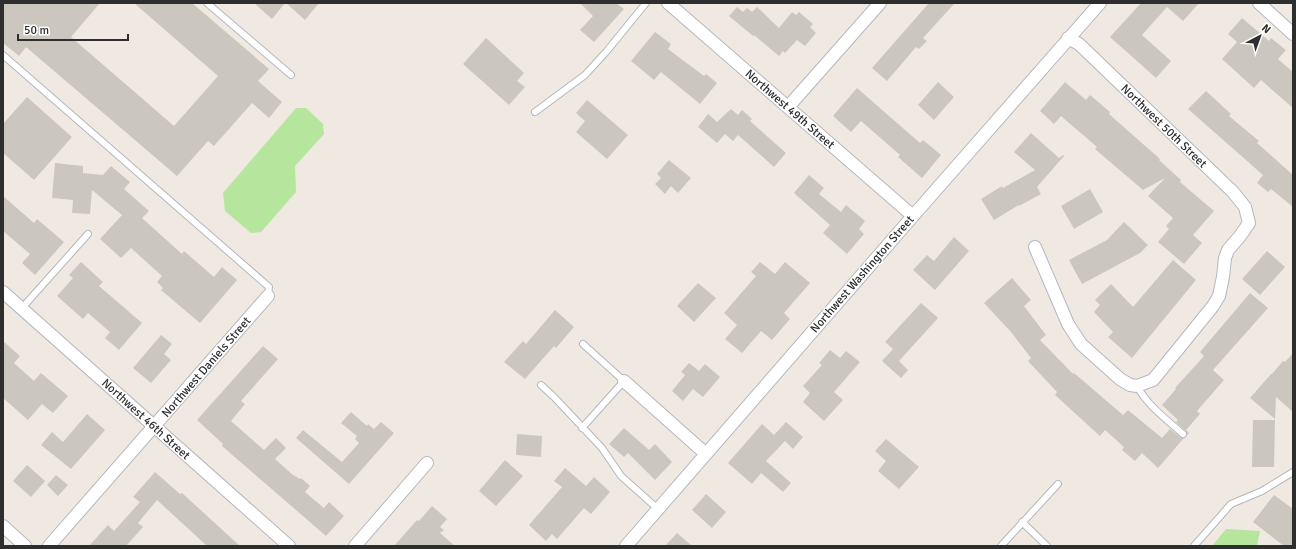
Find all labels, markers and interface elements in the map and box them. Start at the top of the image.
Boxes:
scale bar [18,16,128,42]
north arrow [1240,16,1280,56]
text: N [1259,21,1273,36]
text: 50 m [24,23,49,38]
street label: Northwest 49th Street [742,66,838,152]
street label: Northwest 50th Street [1118,81,1210,171]
street label: Northwest Washington Street [807,213,917,336]
street label: Northwest Daniels Street [159,314,254,421]
street label: Northwest 46th Street [98,376,193,463]

